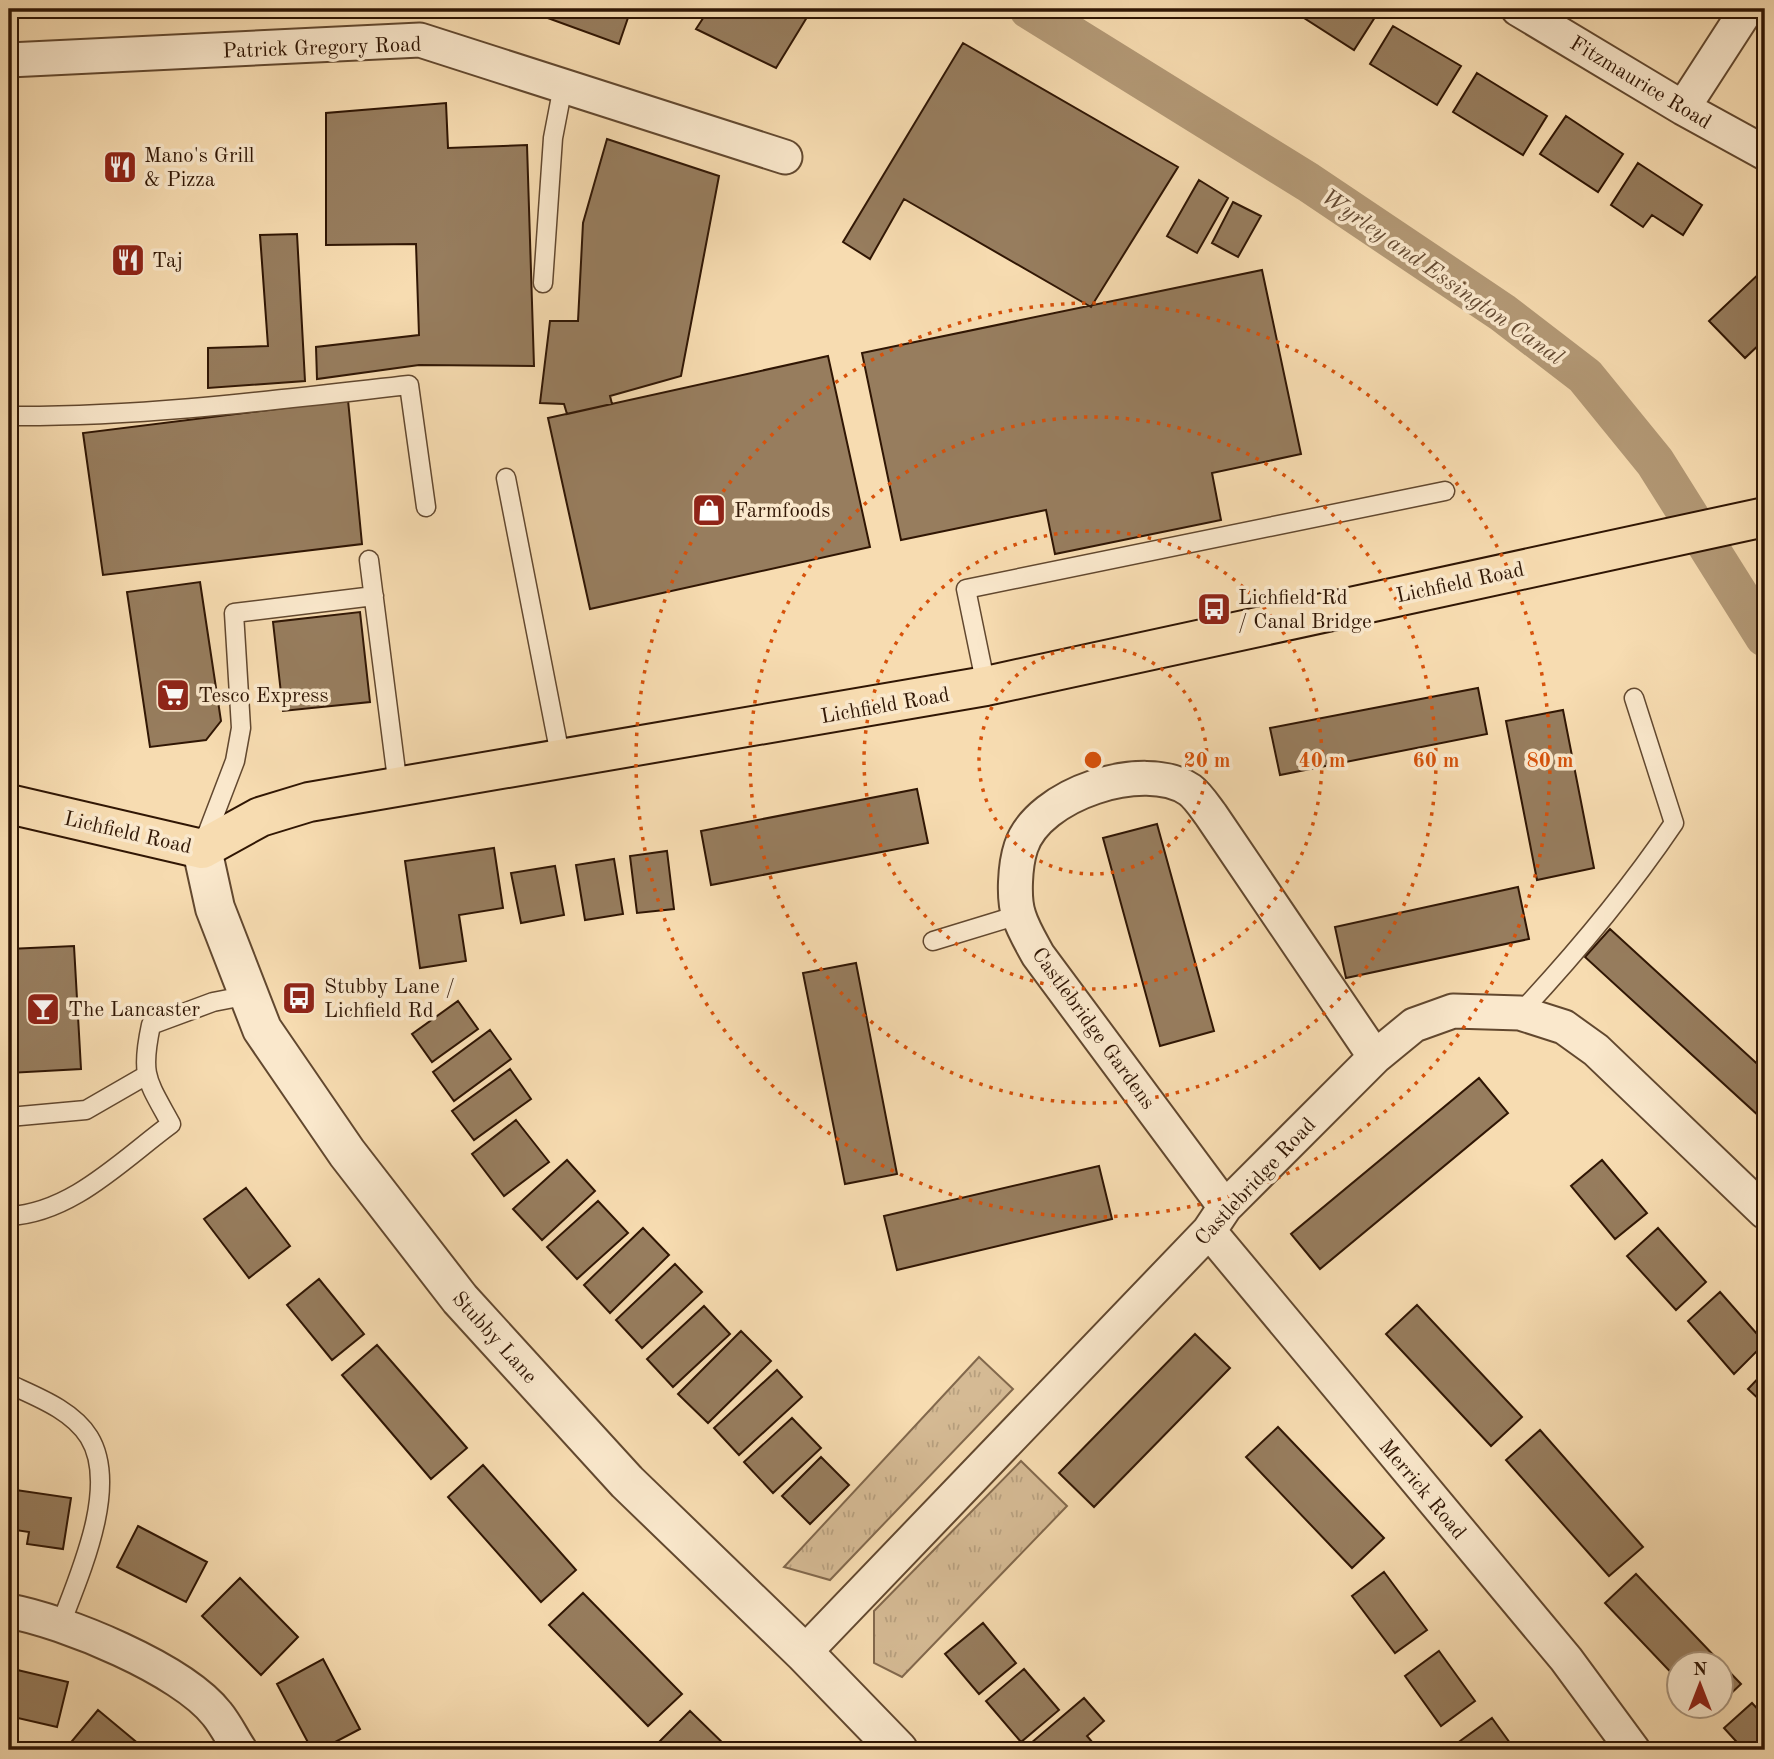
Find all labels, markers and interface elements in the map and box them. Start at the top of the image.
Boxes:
street label: Fitzmaurice Road [1566,33,1714,134]
street label: Patrick Gregory Road [222,35,422,62]
place label: Mano's Grill & Pizza [144,146,255,191]
restaurant icon: Mano's Grill & Pizza [101,148,139,186]
water label: Wyrley and Essington Canal [1316,185,1568,371]
restaurant icon: Taj [109,241,147,279]
place label: Taj [152,251,183,272]
shop icon: Farmfoods [690,491,728,529]
place label: Farmfoods [734,501,830,522]
street label: Lichfield Road [1394,560,1526,607]
place label: Lichfield Rd / Canal Bridge [1238,588,1372,633]
bus stop icon: Lichfield Rd / Canal Bridge [1195,590,1233,628]
supermarket icon: Tesco Express [154,676,192,714]
street label: Lichfield Road [819,685,951,728]
place label: Tesco Express [198,686,329,707]
centre of rings [1081,748,1105,772]
text: 20 m [1183,751,1231,772]
text: 40 m [1298,751,1346,772]
text: 60 m [1412,751,1460,772]
text: 80 m [1526,751,1574,772]
street label: Lichfield Road [62,809,194,858]
street label: Castlebridge Gardens [1027,944,1158,1114]
place label: Stubby Lane / Lichfield Rd [324,977,455,1022]
bus stop icon: Stubby Lane / Lichfield Rd [280,979,318,1017]
bar icon: The Lancaster [24,990,62,1028]
place label: The Lancaster [68,1000,200,1021]
street label: Castlebridge Road [1192,1114,1320,1250]
street label: Stubby Lane [447,1288,540,1388]
street label: Merrick Road [1374,1436,1469,1544]
north arrow [1666,1650,1736,1720]
text: N [1693,1661,1708,1680]

